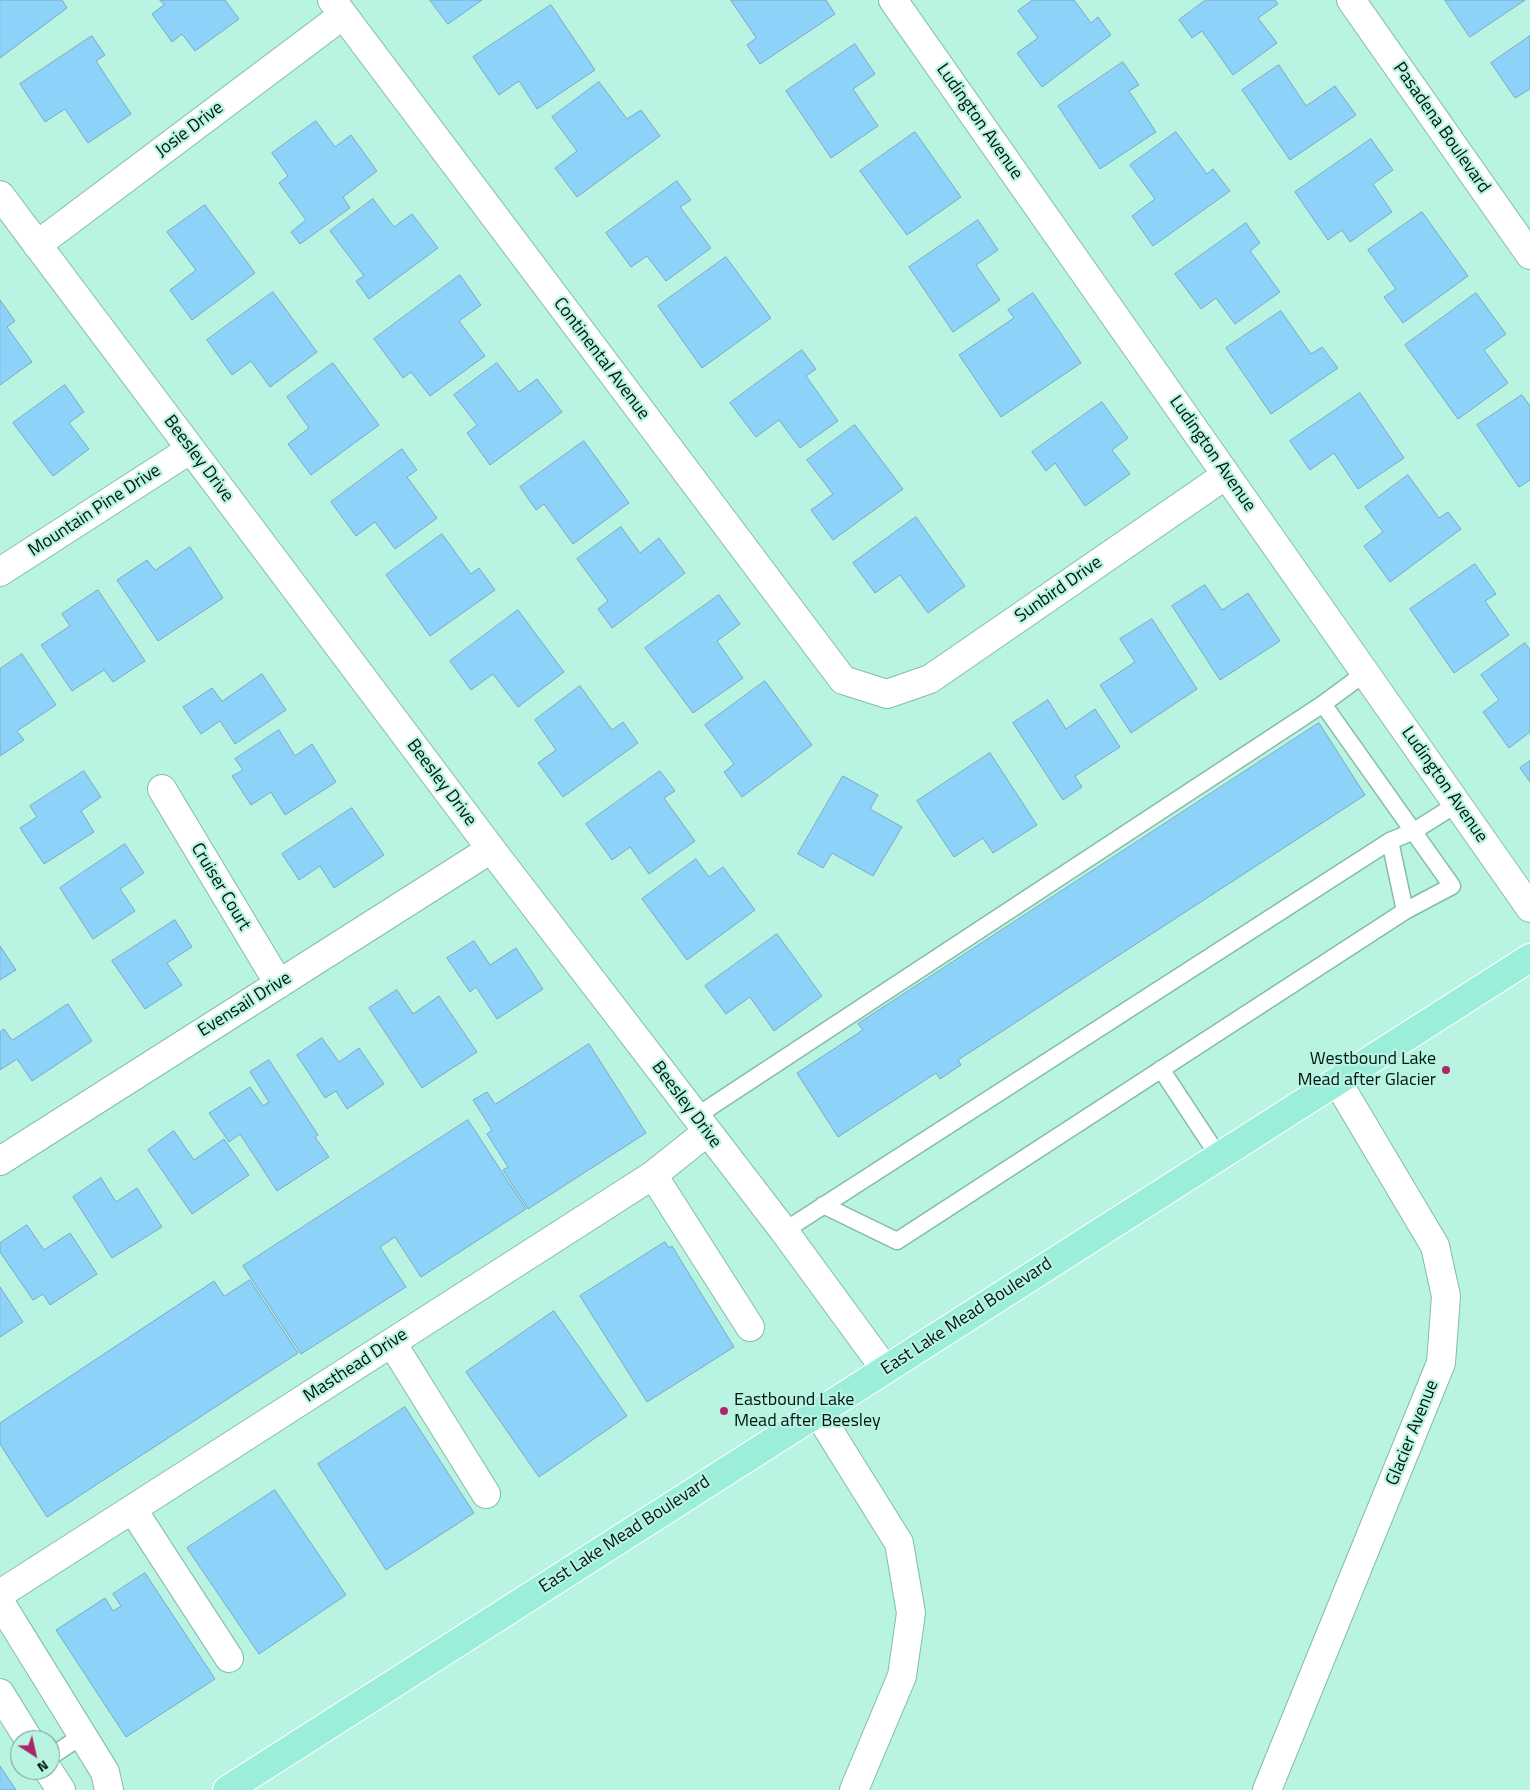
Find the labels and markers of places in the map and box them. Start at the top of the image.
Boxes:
place label: Westbound Lake Mead after Glacier [1297,1049,1436,1092]
marker: Westbound Lake Mead after Glacier [1440,1064,1452,1076]
place label: Eastbound Lake Mead after Beesley [734,1390,881,1432]
marker: Eastbound Lake Mead after Beesley [718,1405,730,1417]

